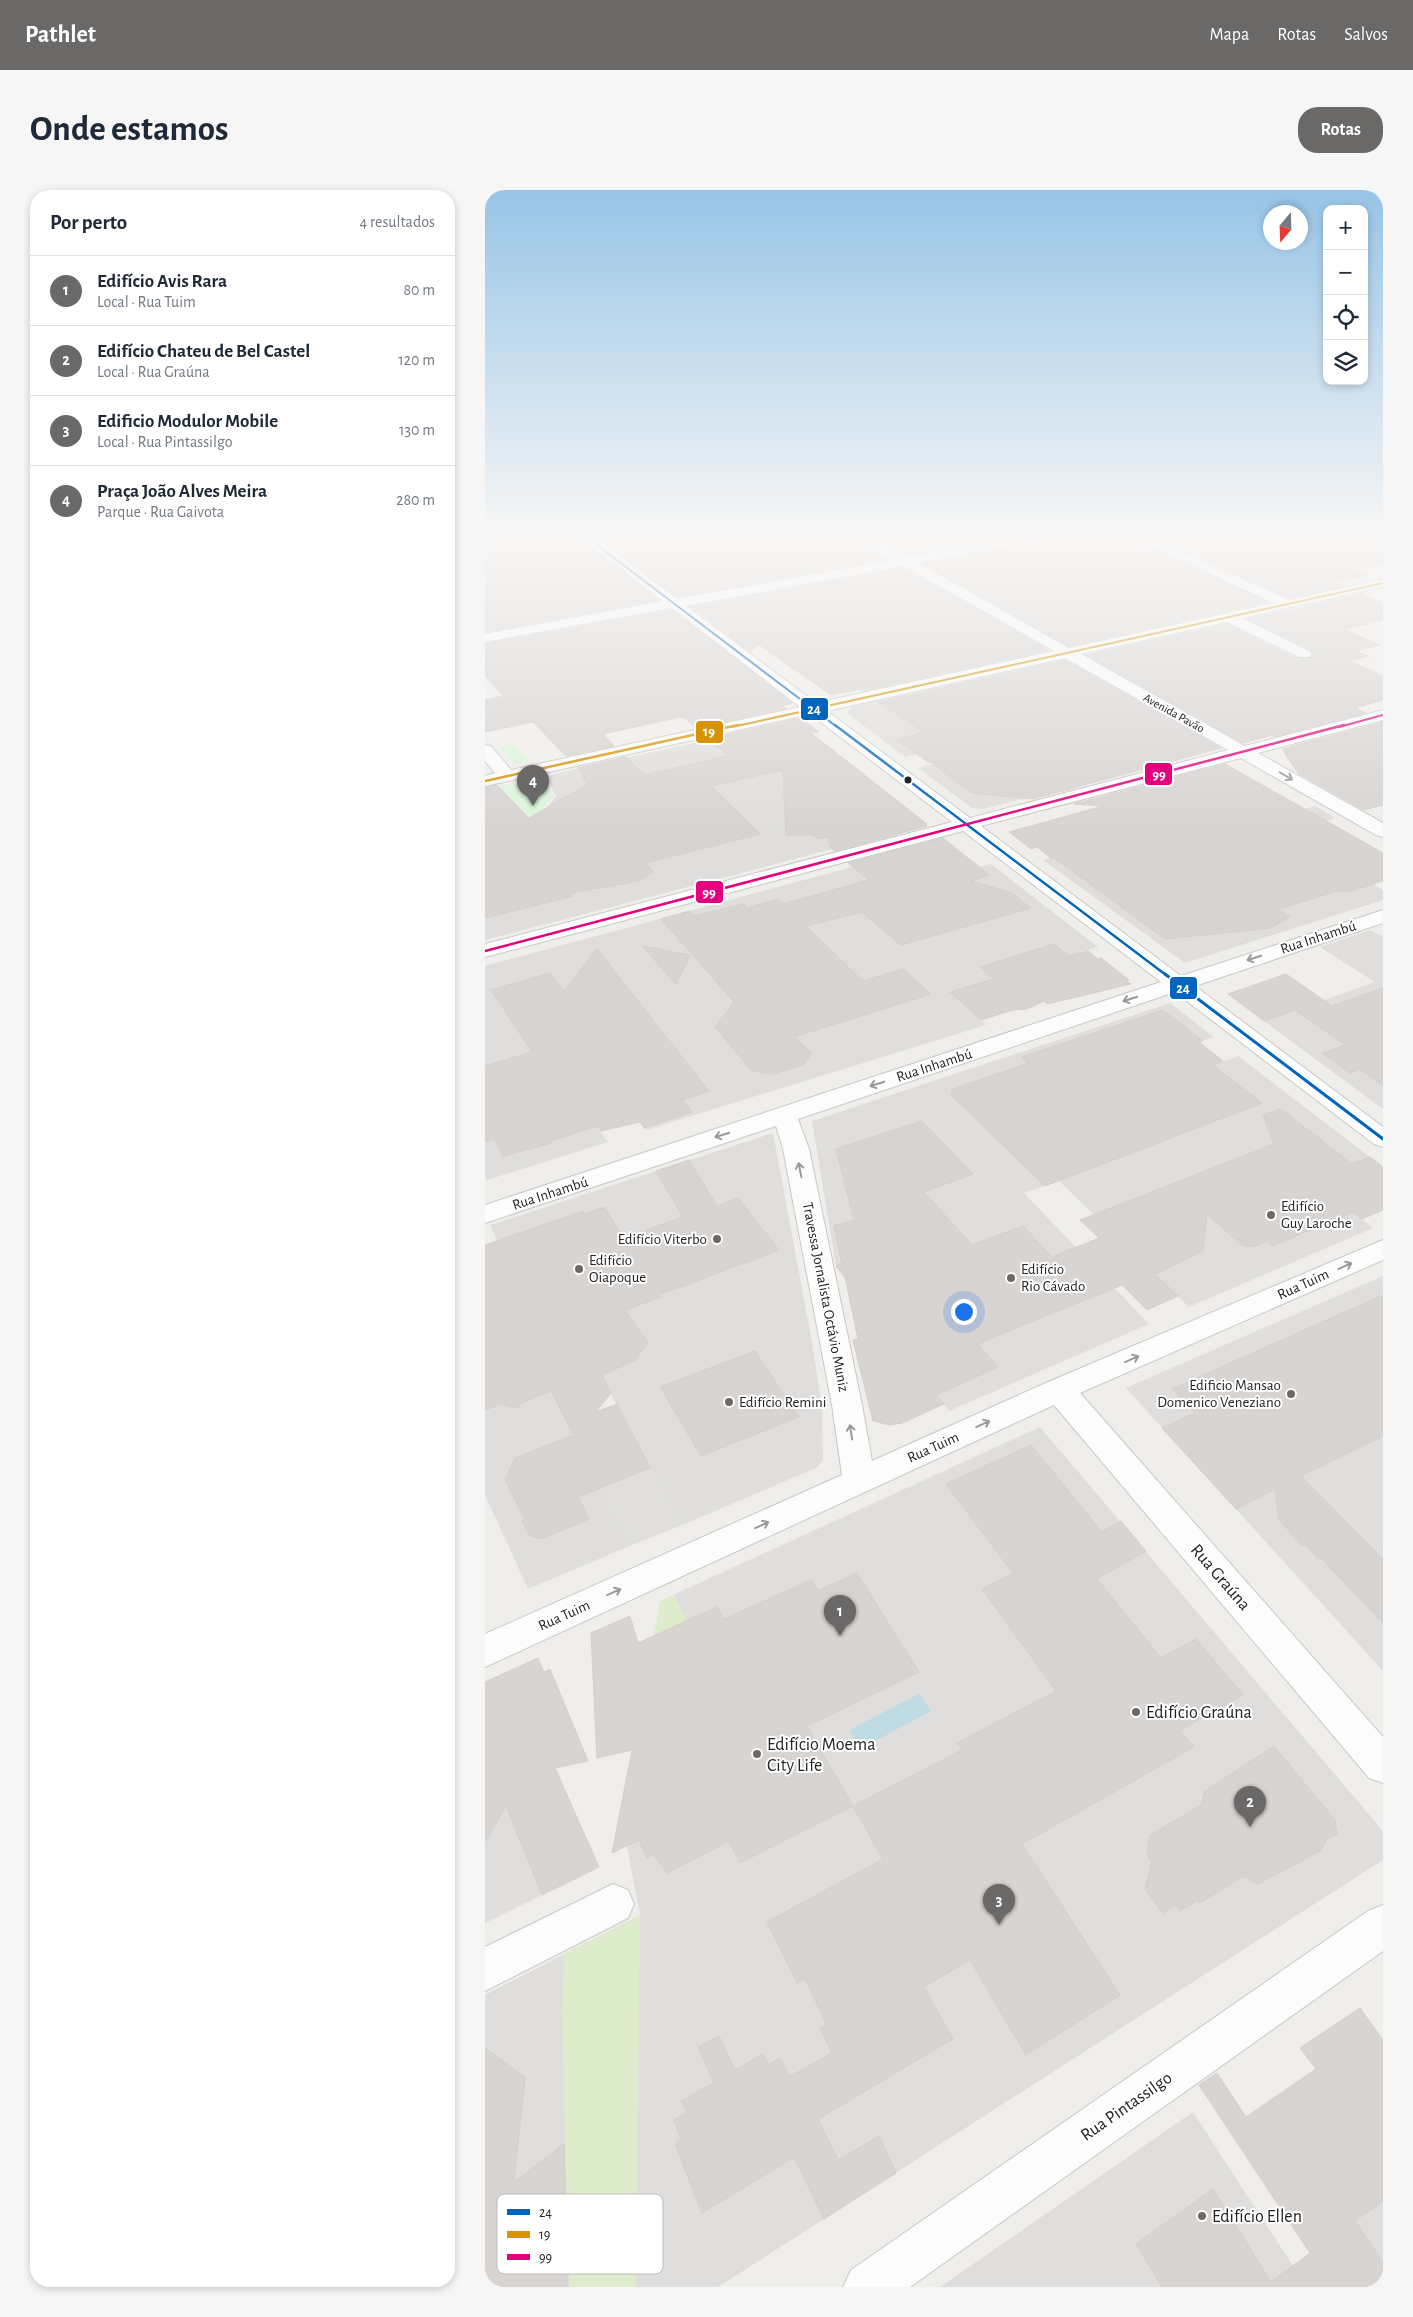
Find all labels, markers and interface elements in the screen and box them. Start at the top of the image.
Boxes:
text: Pathlet [25,23,96,47]
text: Mapa [1210,26,1249,44]
text: Rotas [1277,26,1316,44]
text: Salvos [1344,26,1388,44]
button: Rotas [1298,107,1383,153]
text: Onde estamos [30,112,229,147]
north arrow [1263,205,1308,250]
map controls [1323,205,1368,385]
button: + [1323,205,1368,250]
text: Por perto [50,212,127,233]
text: 4 resultados [360,214,435,230]
button: − [1323,250,1368,295]
text: Edifício Avis Rara [97,272,227,291]
text: 1 [63,282,69,298]
text: 80 m [404,282,435,298]
text: Local · Rua Tuim [97,294,196,310]
button: locate [1323,295,1368,340]
button: layers [1323,340,1368,385]
text: Edifício Chateu de Bel Castel [97,342,310,361]
text: 2 [62,352,70,368]
text: 120 m [398,352,435,368]
text: Local · Rua Graúna [97,364,210,380]
text: Edificio Modulor Mobile [97,412,278,431]
text: 3 [63,422,69,438]
text: 130 m [399,422,435,438]
text: Local · Rua Pintassilgo [97,434,233,450]
text: Praça João Alves Meira [97,482,267,501]
text: 4 [62,492,70,508]
text: 280 m [396,492,435,508]
text: Parque · Rua Gaivota [97,504,224,520]
street label: Avenida Pavão [1142,691,1207,735]
line badge: 24 [800,697,829,721]
text: 24 [807,703,821,717]
line badge: 19 [695,720,724,744]
text: 19 [703,725,715,739]
line badge: 99 [1144,762,1173,786]
pin: 4 [517,765,549,806]
text: 99 [1152,768,1166,782]
one-way arrow [1279,771,1294,781]
unlabelled marker [903,775,913,785]
line badge: 99 [695,880,724,904]
text: 99 [702,886,716,900]
street label: Rua Inhambú [1278,918,1358,957]
one-way arrow [1246,954,1262,964]
line badge: 24 [1169,976,1198,1000]
text: 24 [1176,982,1190,996]
one-way arrow [1123,995,1139,1004]
street label: Rua Inhambú [894,1046,974,1085]
one-way arrow [869,1079,885,1089]
one-way arrow [715,1131,731,1140]
one-way arrow [795,1162,805,1178]
street label: Rua Inhambú [510,1174,590,1213]
place label: Edifício Guy Laroche [1281,1199,1352,1231]
street label: Travessa Jornalista Octávio Muniz [800,1201,851,1393]
marker: Edifício Guy Laroche [1265,1209,1277,1221]
place label: Edifício Viterbo [618,1232,707,1247]
marker: Edifício Viterbo [711,1233,723,1245]
place label: Edifício Oiapoque [589,1253,646,1285]
one-way arrow [1337,1260,1352,1270]
place label: Edifício Rio Cávado [1021,1262,1086,1294]
marker: Edifício Oiapoque [573,1263,585,1275]
street label: Rua Tuim [1275,1266,1331,1302]
marker: Edifício Rio Cávado [1005,1272,1017,1284]
your location [951,1299,977,1325]
one-way arrow [1124,1353,1139,1363]
place label: Edificio Mansao Domenico Veneziano [1157,1378,1281,1410]
marker: Edificio Mansao Domenico Veneziano [1285,1388,1297,1400]
place label: Edifício Remini [739,1395,826,1410]
marker: Edifício Remini [723,1396,735,1408]
one-way arrow [975,1419,990,1429]
one-way arrow [846,1425,856,1441]
street label: Rua Tuim [905,1429,961,1465]
one-way arrow [754,1519,769,1529]
street label: Rua Graúna [1187,1541,1254,1614]
one-way arrow [606,1587,621,1597]
pin: 1 [824,1595,856,1636]
street label: Rua Tuim [536,1597,592,1633]
place label: Edifício Graúna [1146,1704,1252,1722]
marker: Edifício Graúna [1130,1706,1142,1718]
place label: Edifício Moema City Life [767,1736,876,1775]
marker: Edifício Moema City Life [751,1748,763,1760]
pin: 2 [1234,1786,1266,1827]
pin: 3 [983,1884,1015,1925]
street label: Rua Pintassilgo [1078,2069,1176,2145]
legend [497,2194,663,2274]
text: 24 [539,2206,552,2220]
place label: Edifício Ellen [1212,2208,1302,2226]
marker: Edifício Ellen [1196,2210,1208,2222]
text: 19 [539,2228,550,2242]
text: 99 [539,2251,552,2265]

